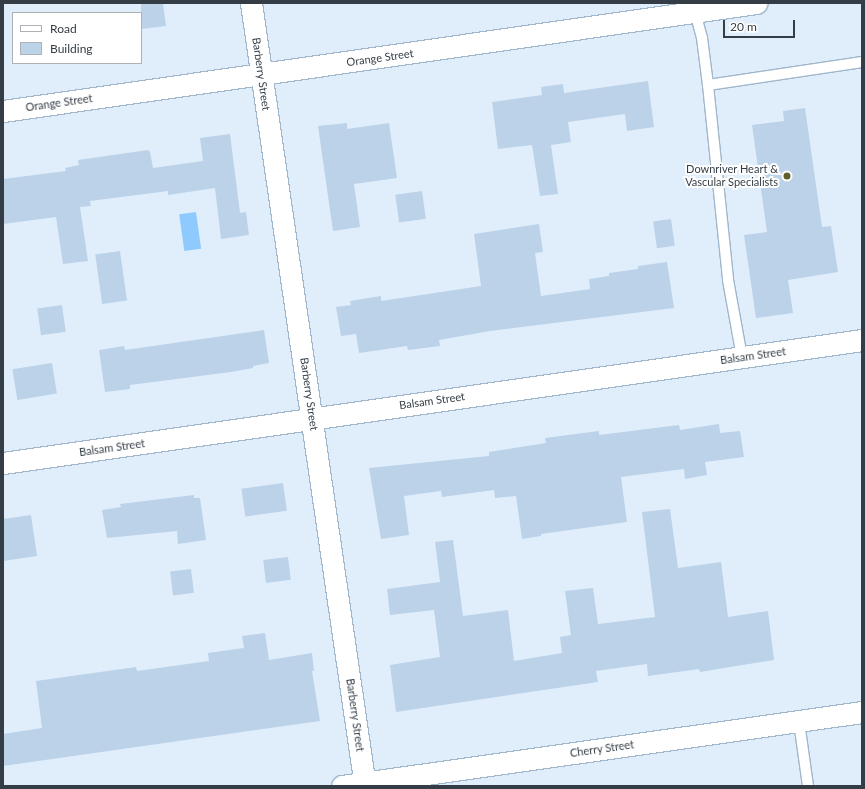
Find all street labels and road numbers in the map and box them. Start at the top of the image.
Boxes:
street label: Barberry Street [249,36,273,112]
street label: Orange Street [346,47,414,69]
street label: Orange Street [25,92,93,114]
street label: Balsam Street [719,345,787,367]
street label: Barberry Street [297,356,321,432]
street label: Balsam Street [398,390,466,412]
street label: Balsam Street [78,437,146,459]
street label: Barberry Street [343,677,367,753]
street label: Cherry Street [569,738,635,760]

